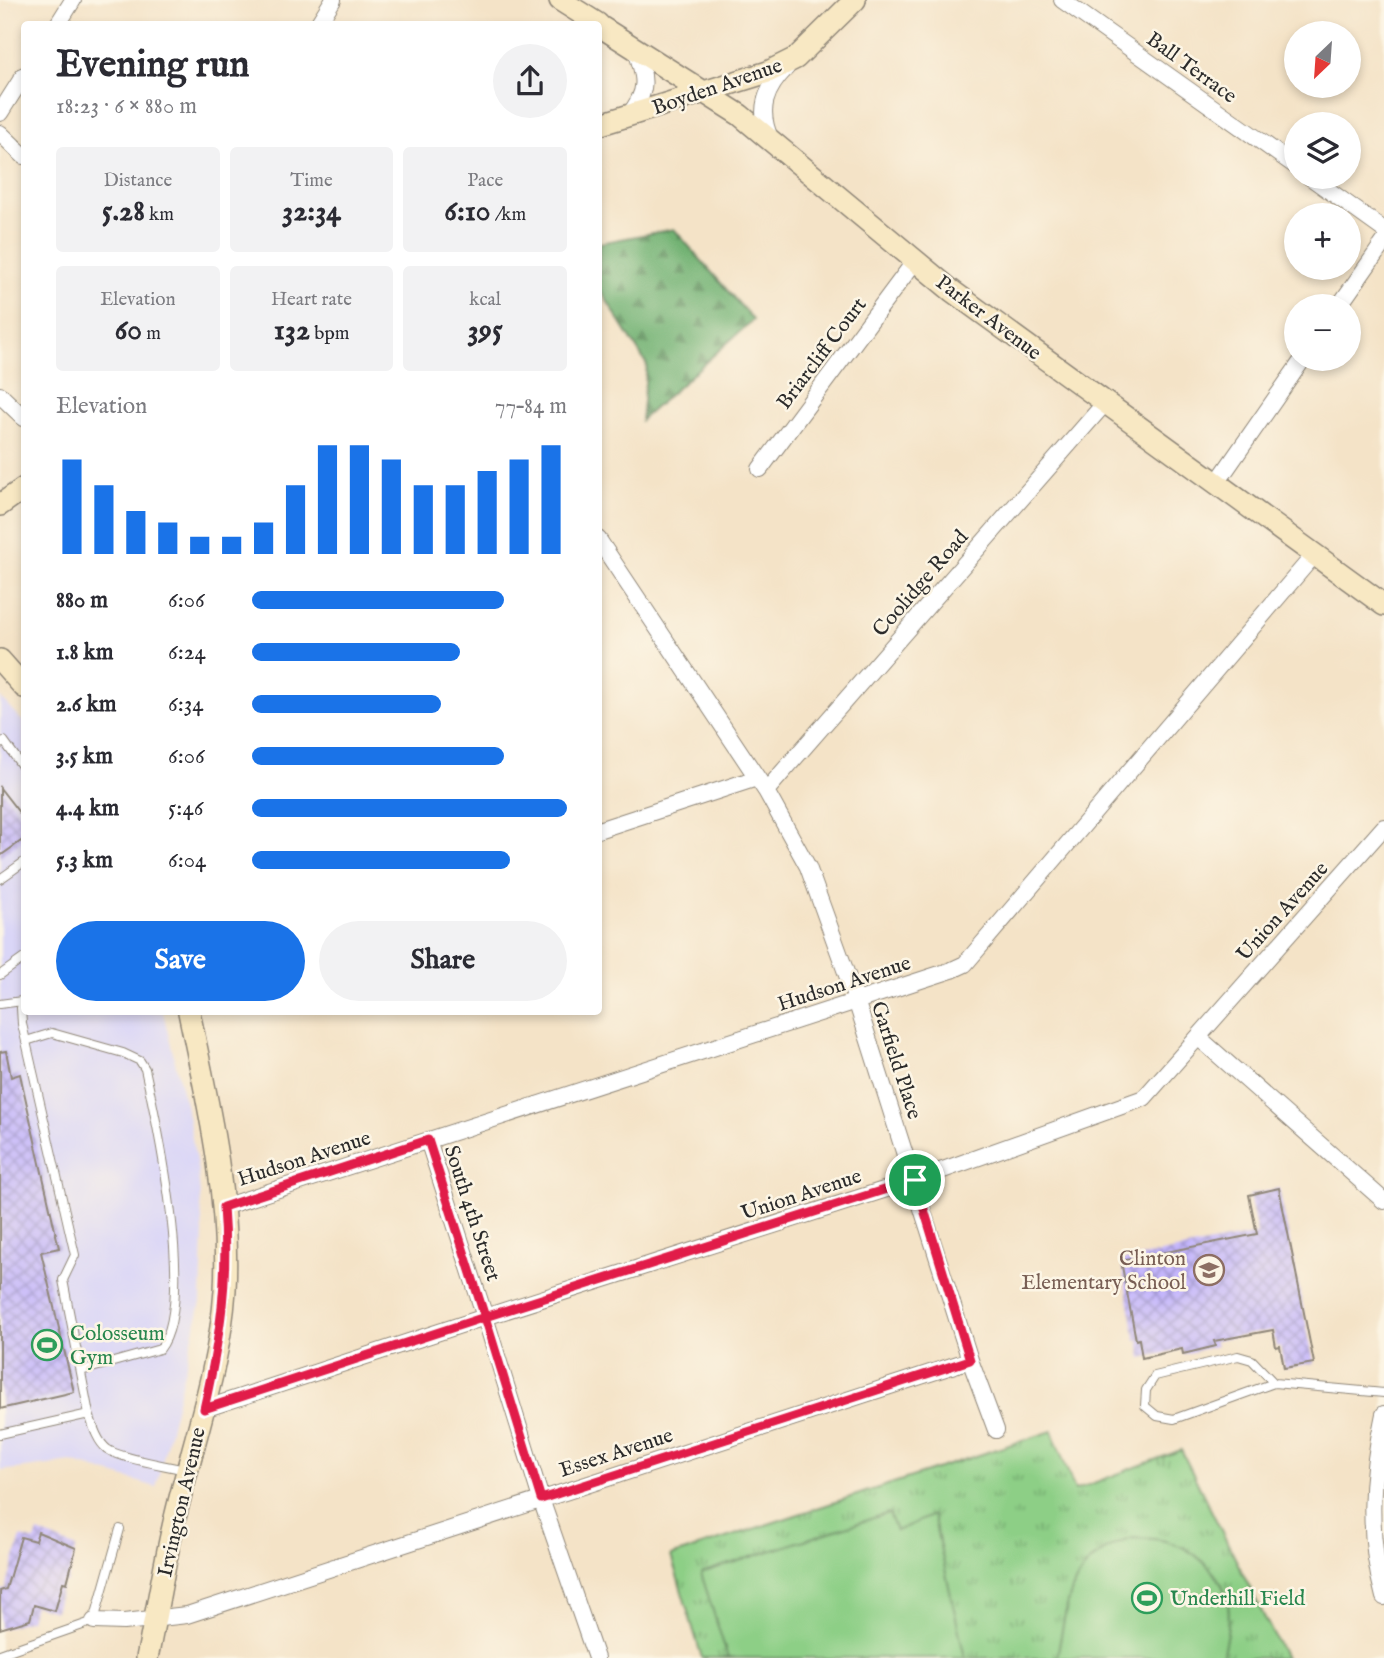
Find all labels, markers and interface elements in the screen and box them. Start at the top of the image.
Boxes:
north arrow [1284,21,1362,98]
map controls [1284,21,1361,371]
street label: Ball Terrace [1141,26,1242,110]
text: Evening run [56,42,250,90]
button: share [493,44,567,118]
street label: Boyden Avenue [649,52,786,122]
text: 18:23 · 6 × 880 m [56,92,197,121]
button: layers [1284,112,1361,189]
text: Distance [103,169,172,193]
text: Time [290,169,333,193]
text: Pace [467,169,503,193]
text: 5.28 [102,193,145,231]
text: 32:34 [282,193,341,231]
text: 6:10 [444,193,491,231]
text: km [145,203,174,227]
text: /km [491,203,526,227]
button: + [1284,203,1361,280]
street label: Parker Avenue [930,270,1047,367]
text: Elevation [100,288,176,312]
text: Heart rate [271,288,352,312]
text: kcal [469,288,501,312]
street label: Briarcliff Court [771,292,873,415]
button: − [1284,294,1361,371]
text: 60 [115,312,142,350]
text: 132 [274,312,310,350]
text: 395 [468,312,503,350]
text: m [142,322,161,346]
text: bpm [310,322,349,346]
text: Elevation [56,392,147,421]
text: 77–84 m [495,392,567,421]
street label: Coolidge Road [867,524,976,643]
text: 880 m [56,586,108,615]
text: 6:06 [168,586,205,615]
text: 1.8 km [56,638,114,667]
text: 6:24 [168,638,206,667]
text: 2.6 km [56,690,117,719]
text: 6:34 [168,690,204,719]
text: 3.5 km [56,742,113,771]
text: 6:06 [168,742,205,771]
text: 4.4 km [56,794,119,823]
text: 5:46 [168,794,203,823]
text: 5.3 km [56,846,113,875]
text: 6:04 [168,846,206,875]
street label: Union Avenue [1231,856,1335,968]
button: Save [56,921,305,1001]
button: Share [319,921,567,1001]
street label: Hudson Avenue [774,950,915,1019]
street label: Garfield Place [864,998,927,1123]
street label: Hudson Avenue [234,1125,375,1194]
street label: South 4th Street [437,1142,506,1285]
pin [885,1150,945,1210]
icon: arrive [896,1161,934,1199]
street label: Union Avenue [738,1163,865,1228]
place label: Clinton Elementary School [1021,1246,1186,1297]
school or university icon: Clinton Elementary School [1192,1253,1226,1287]
place label: Colosseum Gym [70,1321,165,1372]
sports icon: Colosseum Gym [30,1328,64,1362]
street label: Essex Avenue [556,1422,677,1484]
street label: Irvington Avenue [152,1425,213,1580]
sports icon: Underhill Field [1130,1581,1164,1615]
place label: Underhill Field [1170,1586,1306,1613]

